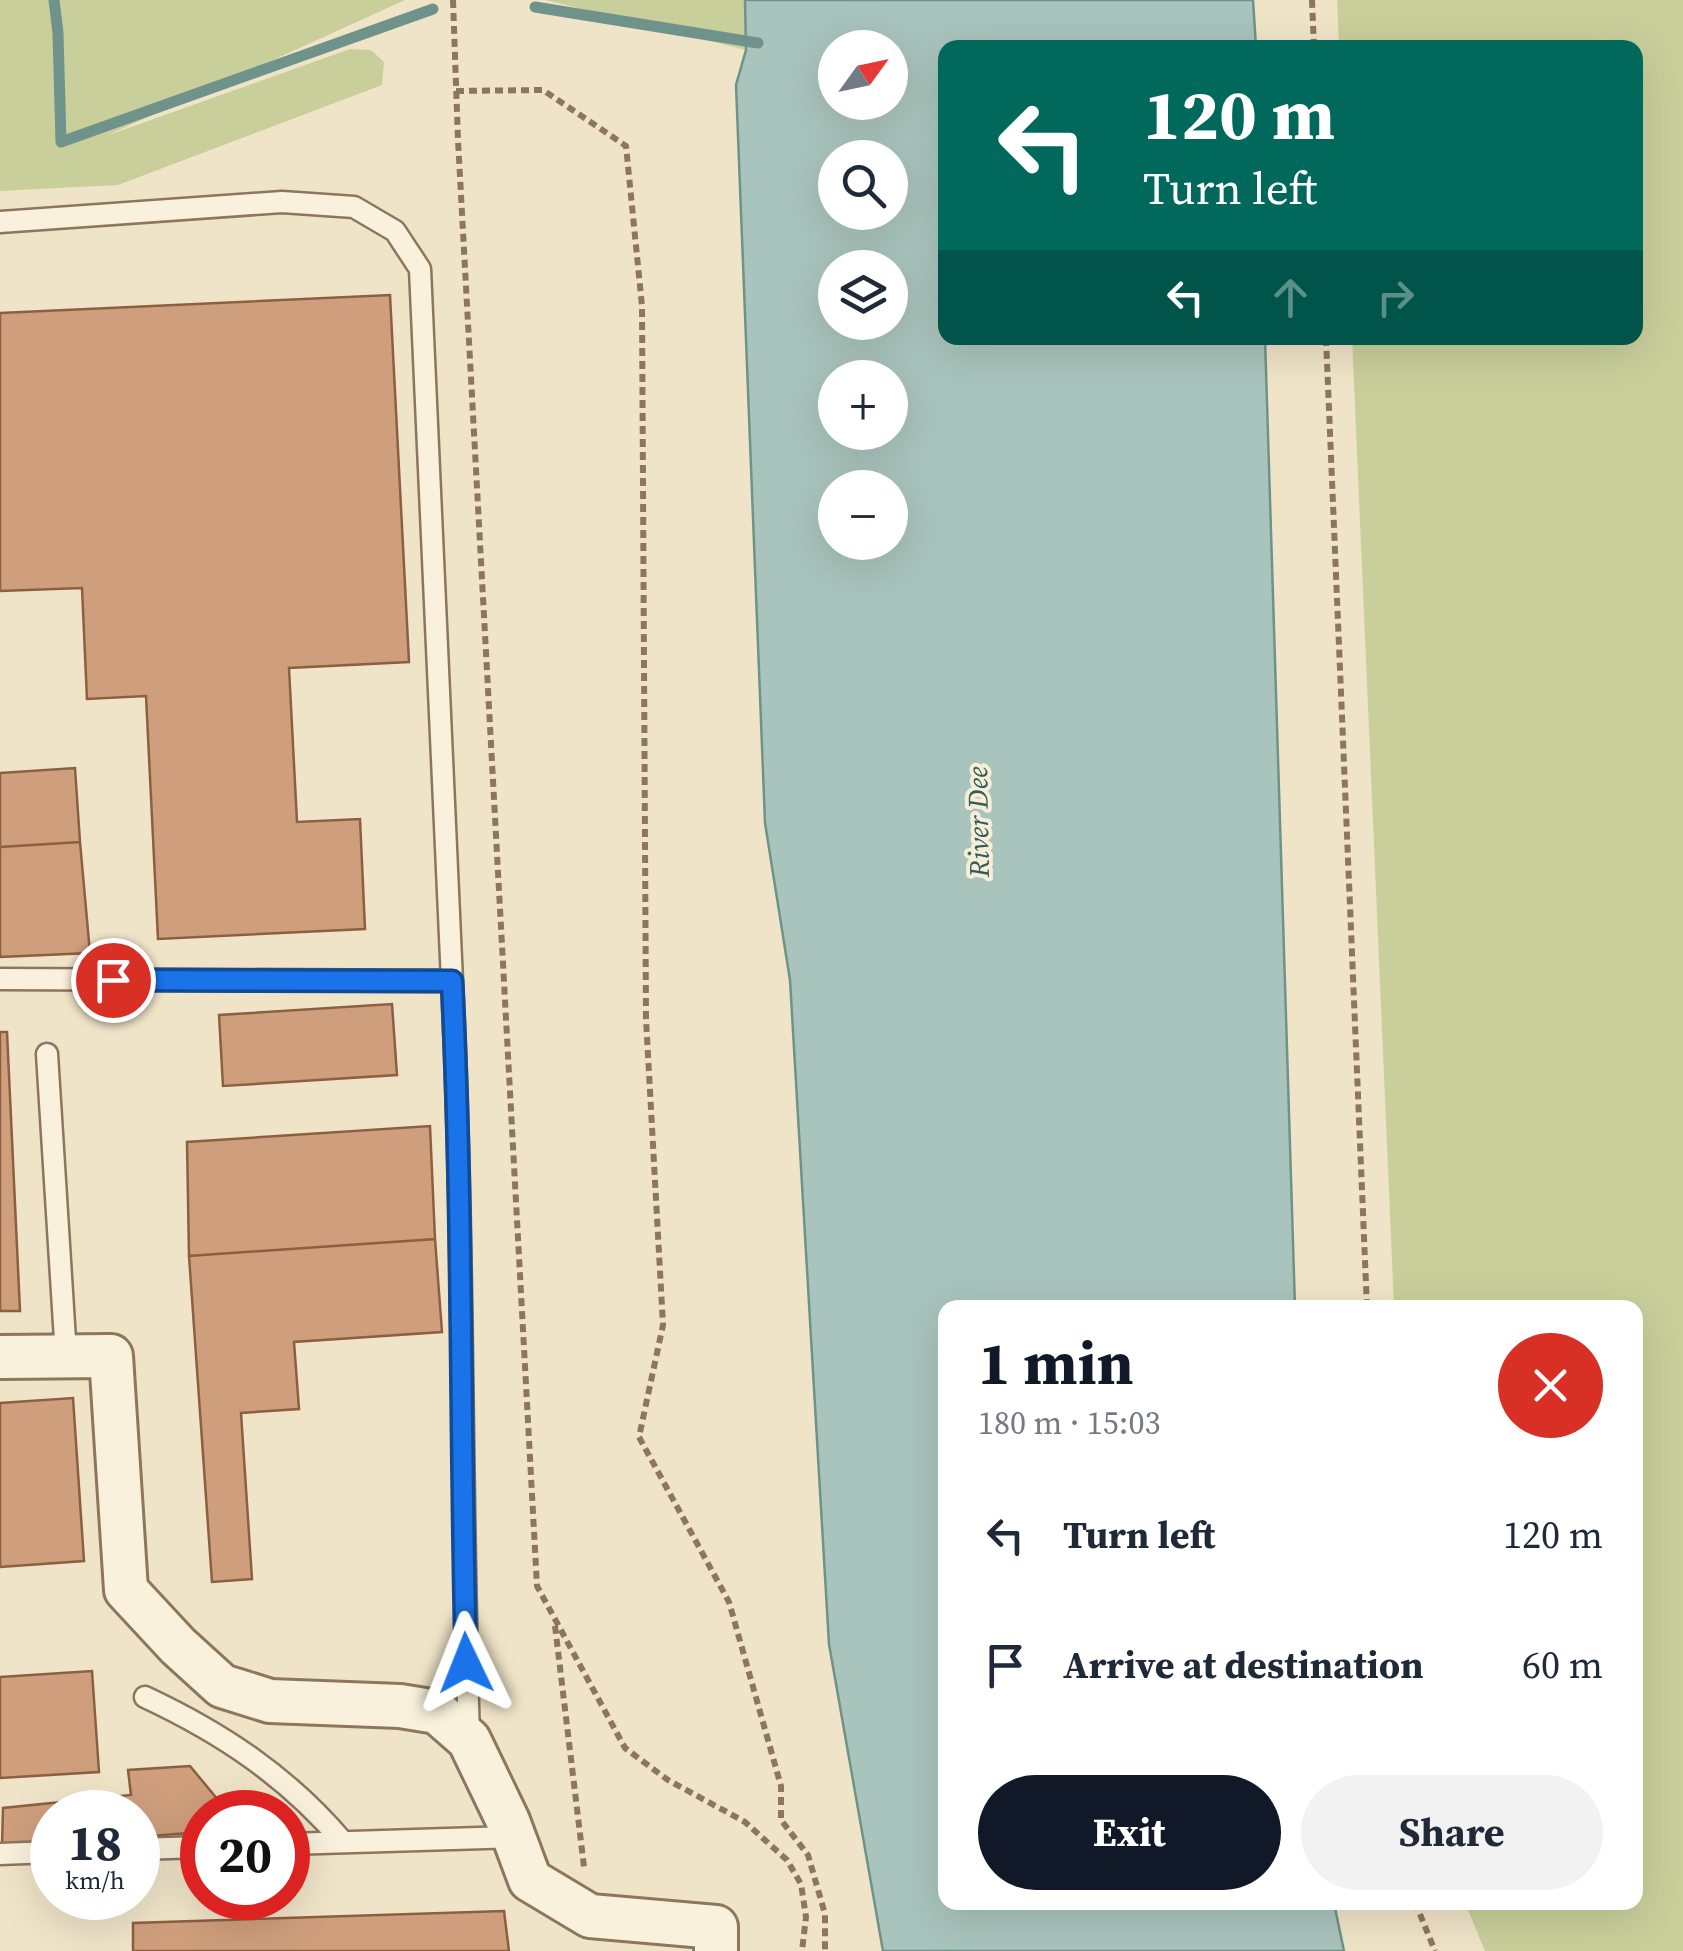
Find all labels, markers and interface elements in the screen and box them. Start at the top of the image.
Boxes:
north arrow [818,30,908,120]
map controls [818,30,908,560]
text: 120 m [1143,66,1335,162]
icon: left [978,80,1108,210]
button: search [818,140,908,230]
text: Turn left [1143,157,1317,219]
button: layers [818,250,908,340]
icon: left [1158,270,1213,325]
icon: ahead [1263,270,1318,325]
icon: right [1368,270,1423,325]
button: + [818,360,908,450]
button: − [818,470,908,560]
water label: River Dee [958,766,998,879]
pin [71,938,156,1023]
icon: arrive [86,953,141,1008]
text: 1 min [978,1322,1134,1404]
button: close [1498,1333,1603,1438]
text: 180 m · 15:03 [978,1401,1160,1445]
icon: left [978,1508,1033,1563]
text: Turn left [1063,1509,1215,1561]
text: 120 m [1503,1509,1603,1561]
position arrow [414,1611,518,1715]
icon: arrive [978,1638,1033,1693]
text: Arrive at destination [1063,1639,1424,1691]
text: 60 m [1522,1639,1603,1691]
button: Exit [978,1775,1281,1890]
button: Share [1301,1775,1603,1890]
speed limit sign: 20 [180,1790,310,1920]
text: 18 [68,1808,122,1877]
text: km/h [65,1863,125,1897]

